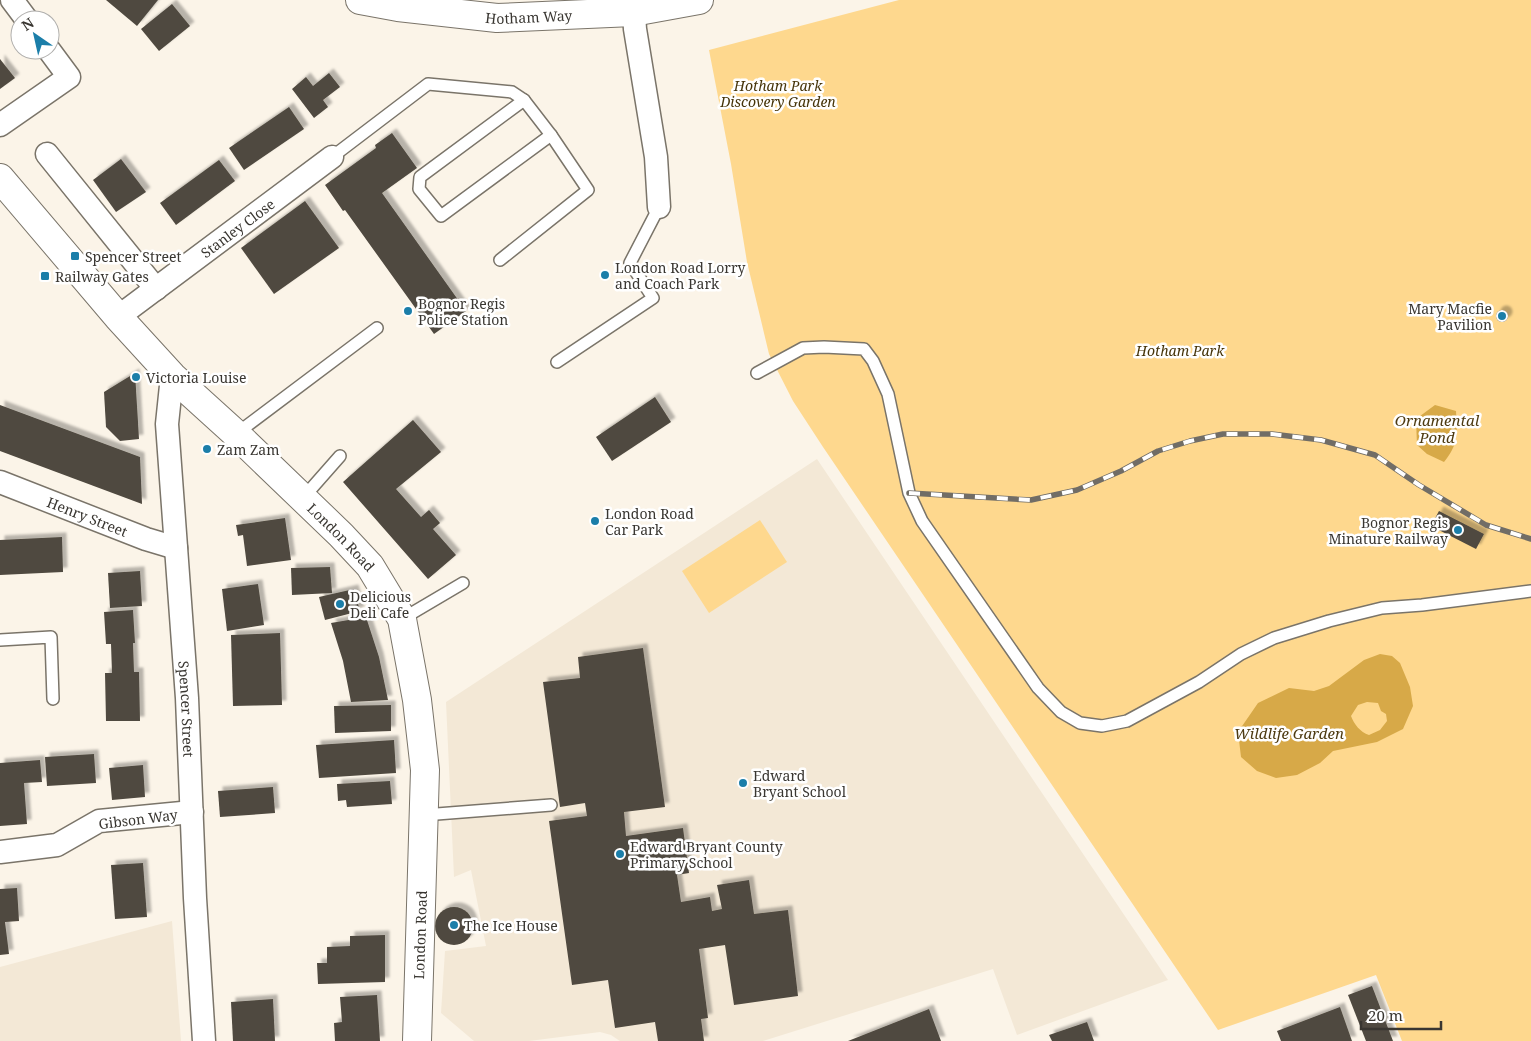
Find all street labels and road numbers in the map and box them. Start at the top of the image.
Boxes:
street label: Hotham Way [484,5,573,28]
street label: Stanley Close [197,194,278,262]
street label: Henry Street [45,492,131,541]
street label: London Road [304,498,380,575]
street label: Spencer Street [175,660,199,758]
street label: Gibson Way [97,805,179,833]
street label: London Road [409,890,431,980]

